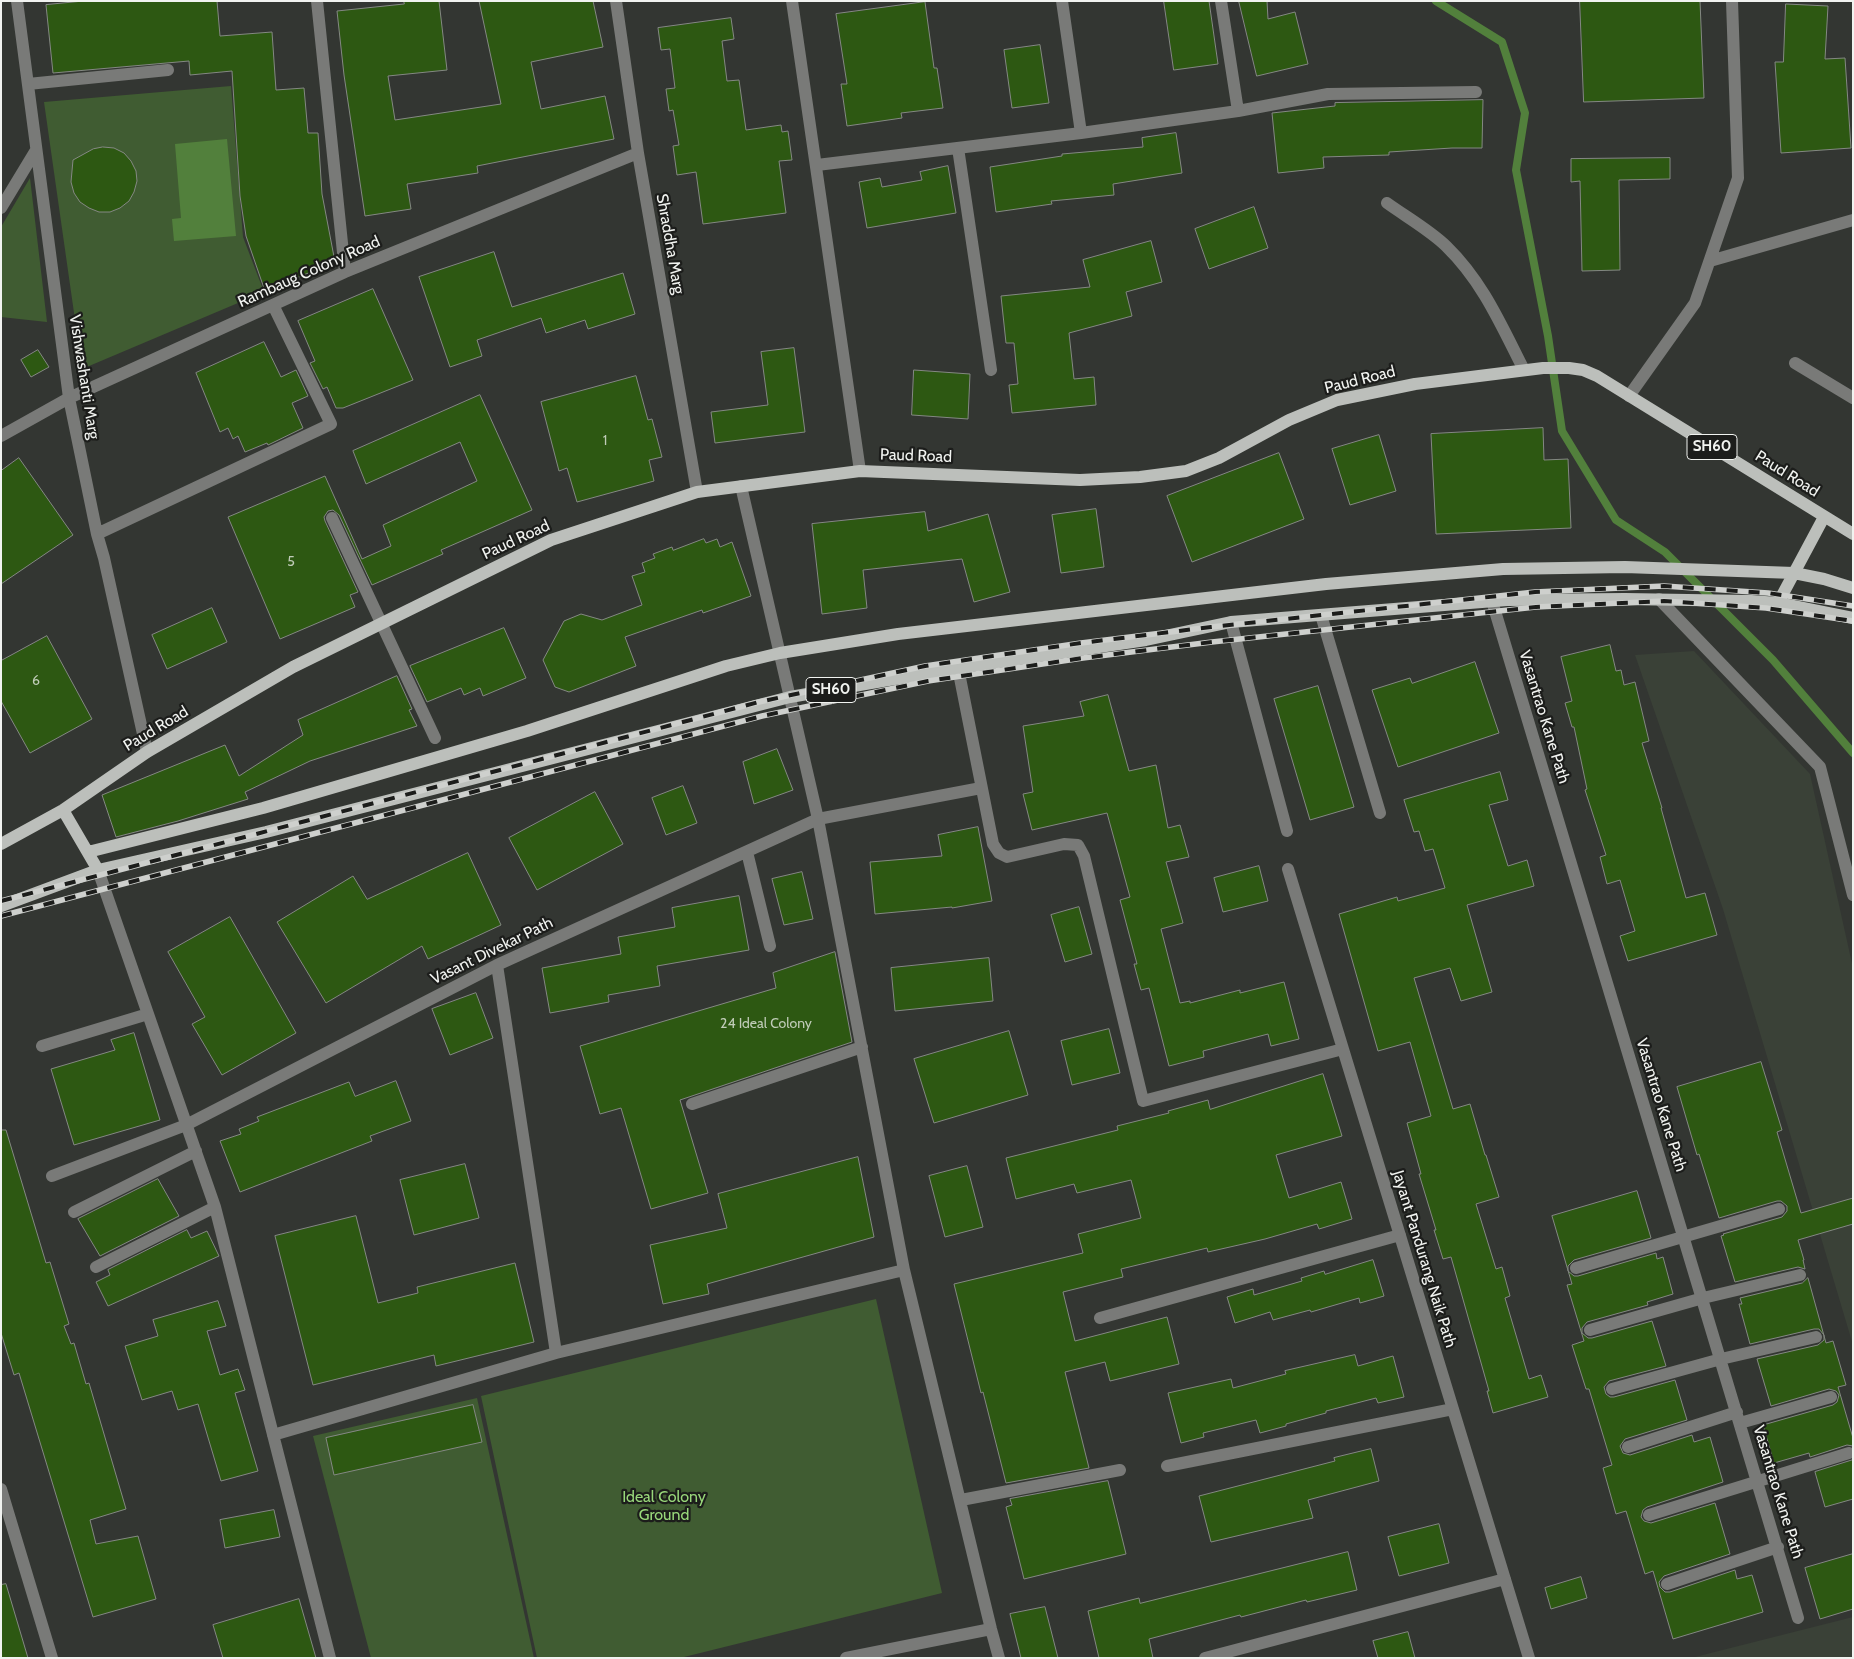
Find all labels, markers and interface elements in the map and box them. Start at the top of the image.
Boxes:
street label: Shraddha Marg [652,192,688,296]
street label: Rambaug Colony Road [235,232,383,312]
street label: Vishwashanti Marg [65,313,103,441]
street label: Paud Road [1323,362,1397,398]
house number: 1 [603,433,607,449]
road number: SH60 [1687,434,1737,460]
street label: Paud Road [880,445,952,467]
street label: Paud Road [1751,447,1823,501]
street label: Paud Road [479,516,553,564]
house number: 5 [287,554,295,570]
street label: Vasantrao Kane Path [1515,648,1573,786]
house number: 6 [32,673,40,689]
road number: SH60 [806,678,856,702]
street label: Paud Road [120,702,192,756]
street label: Vasant Divekar Path [428,913,556,989]
house number: 24 Ideal Colony [720,1016,812,1032]
street label: Vasantrao Kane Path [1632,1036,1690,1174]
street label: Jayant Pandurang Naik Path [1388,1168,1460,1350]
street label: Vasantrao Kane Path [1749,1423,1807,1561]
park label: Ideal Colony Ground [622,1487,706,1525]

